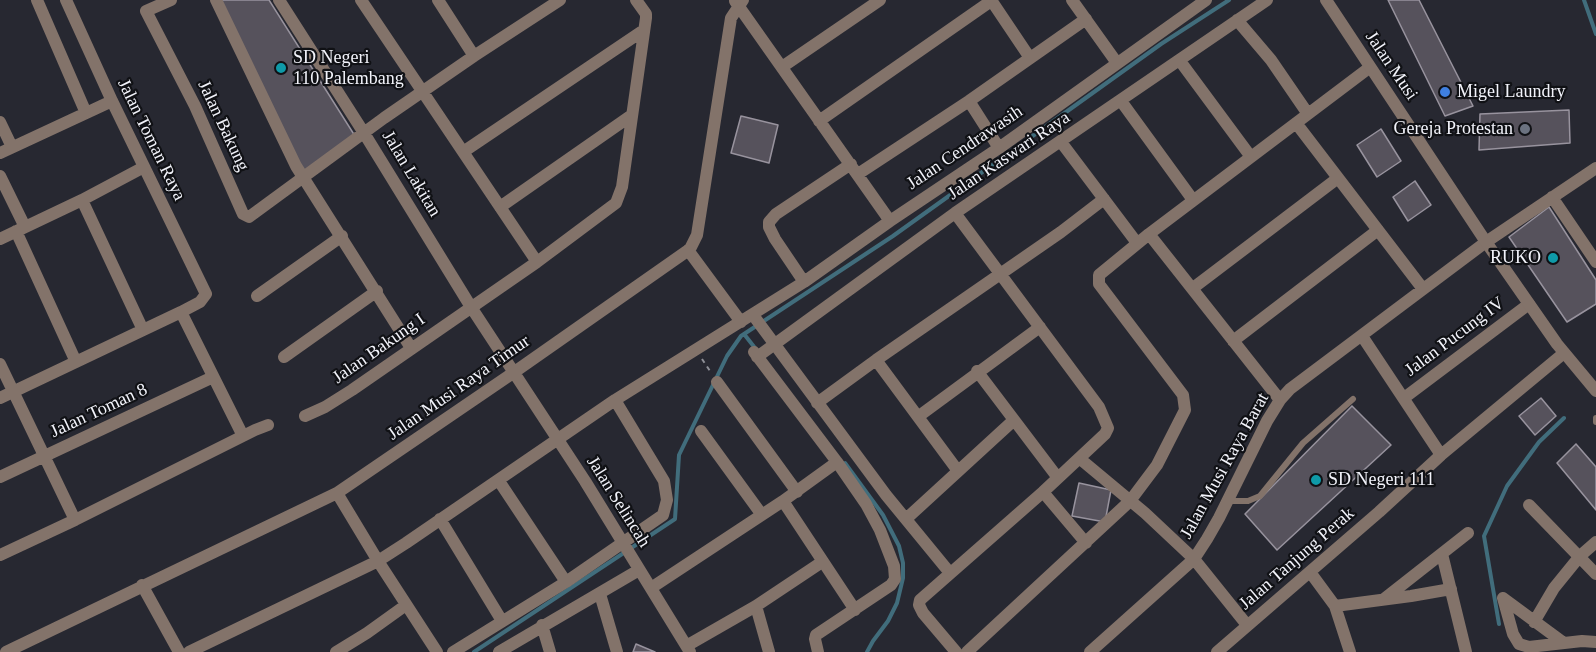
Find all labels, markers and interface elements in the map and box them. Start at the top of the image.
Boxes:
street label: Jalan Musi [1360,27,1422,105]
place label: SD Negeri 110 Palembang [293,47,404,90]
marker: SD Negeri 110 Palembang [274,61,288,75]
street label: Jalan Toman Raya [112,76,190,204]
street label: Jalan Bakung [193,77,253,175]
place label: Migel Laundry [1457,81,1565,103]
marker: Migel Laundry [1438,85,1452,99]
street label: Jalan Cendrawasih [903,101,1027,195]
street label: Jalan Kaswari Raya [944,107,1074,205]
place label: Gereja Protestan [1394,118,1513,140]
marker: Gereja Protestan [1518,122,1532,136]
street label: Jalan Lakitan [377,127,445,221]
place label: RUKO [1490,247,1541,269]
marker: RUKO [1546,251,1560,265]
street label: Jalan Pucung IV [1401,293,1509,381]
street label: Jalan Bakung I [329,309,429,389]
street label: Jalan Musi Raya Timur [384,331,534,445]
street label: Jalan Toman 8 [47,379,151,443]
street label: Jalan Musi Raya Barat [1176,389,1274,543]
street label: Jalan Selincah [581,452,655,552]
place label: SD Negeri 111 [1328,469,1435,491]
marker: SD Negeri 111 [1309,473,1323,487]
street label: Jalan Tanjung Perak [1235,503,1359,615]

